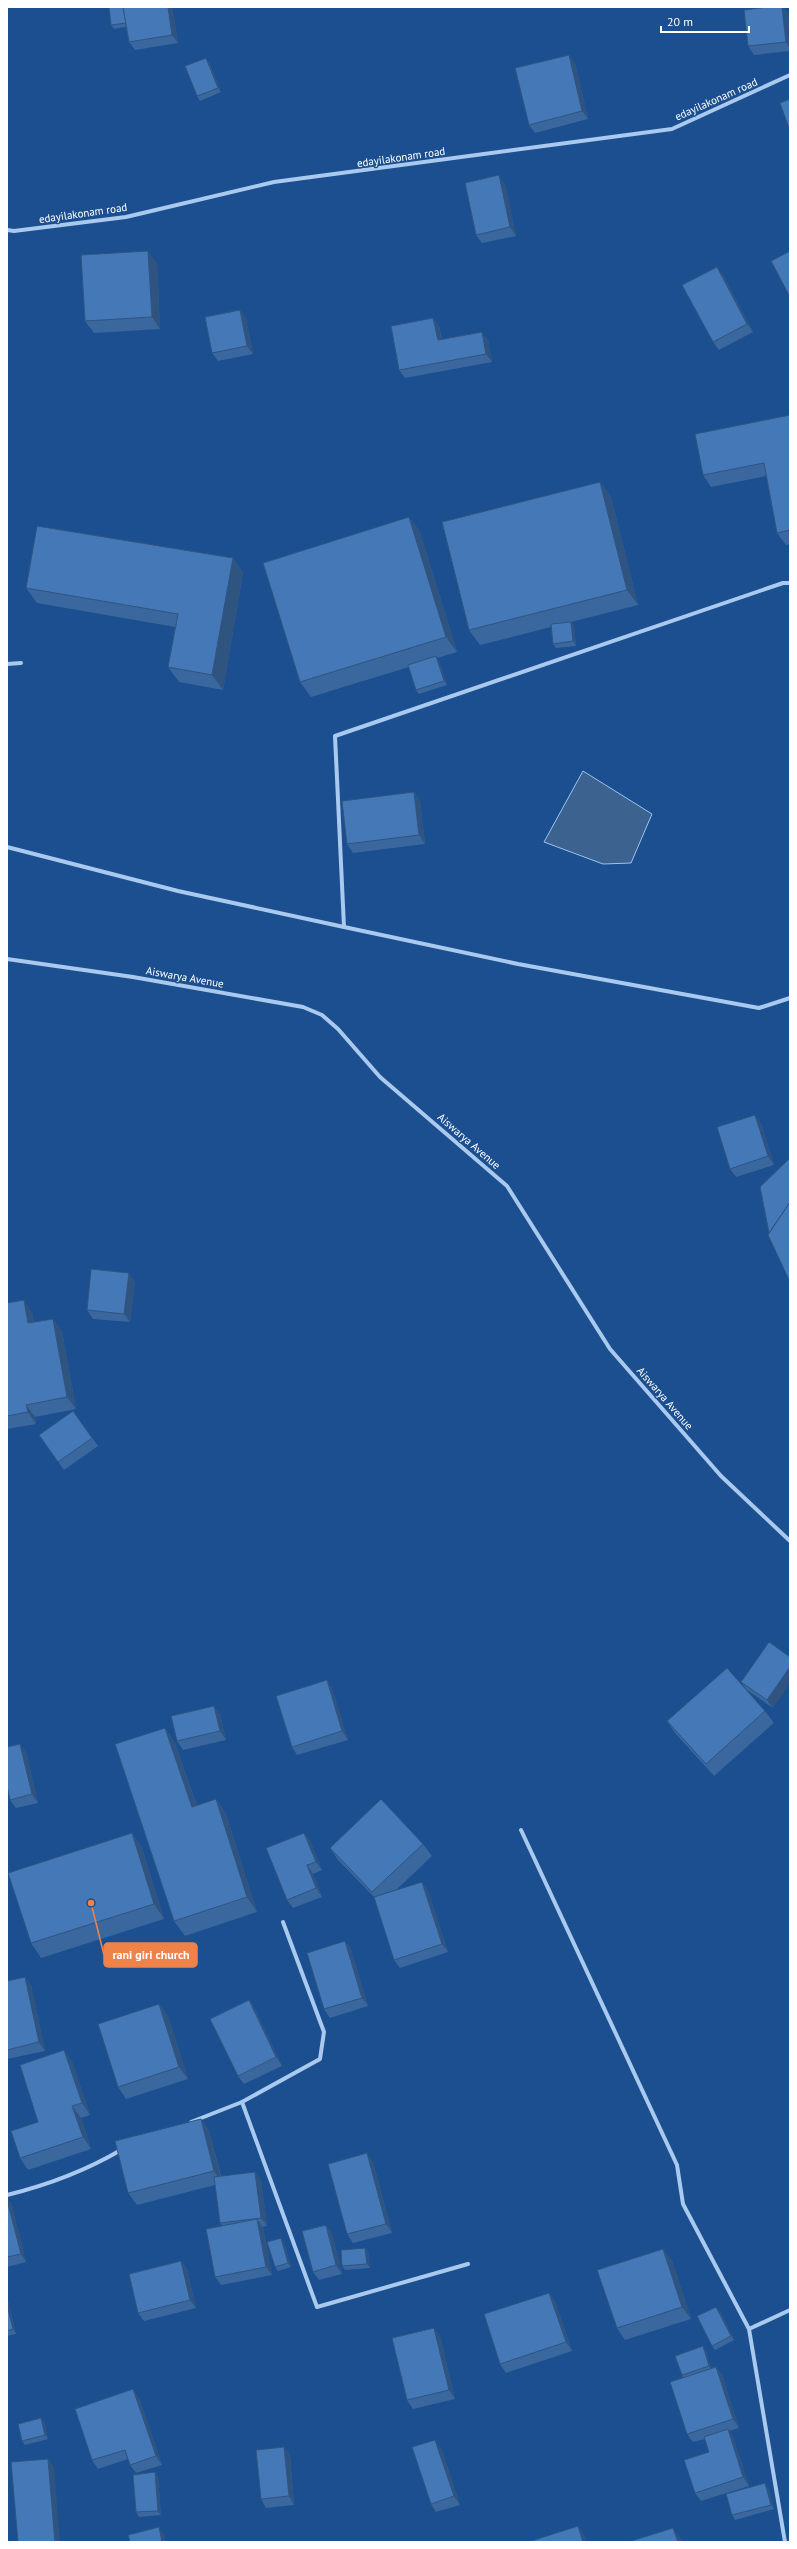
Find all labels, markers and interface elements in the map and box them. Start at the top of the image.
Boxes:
scale bar [661,8,749,34]
text: 20 m [667,14,693,29]
street label: edayilakonam road [672,74,760,124]
street label: edayilakonam road [356,144,446,170]
street label: edayilakonam road [38,200,128,226]
street label: Aiswarya Avenue [145,963,225,991]
street label: Aiswarya Avenue [435,1110,504,1172]
street label: Aiswarya Avenue [634,1364,696,1433]
callout: rani giri church [104,1943,197,1967]
text: rani giri church [112,1947,190,1962]

